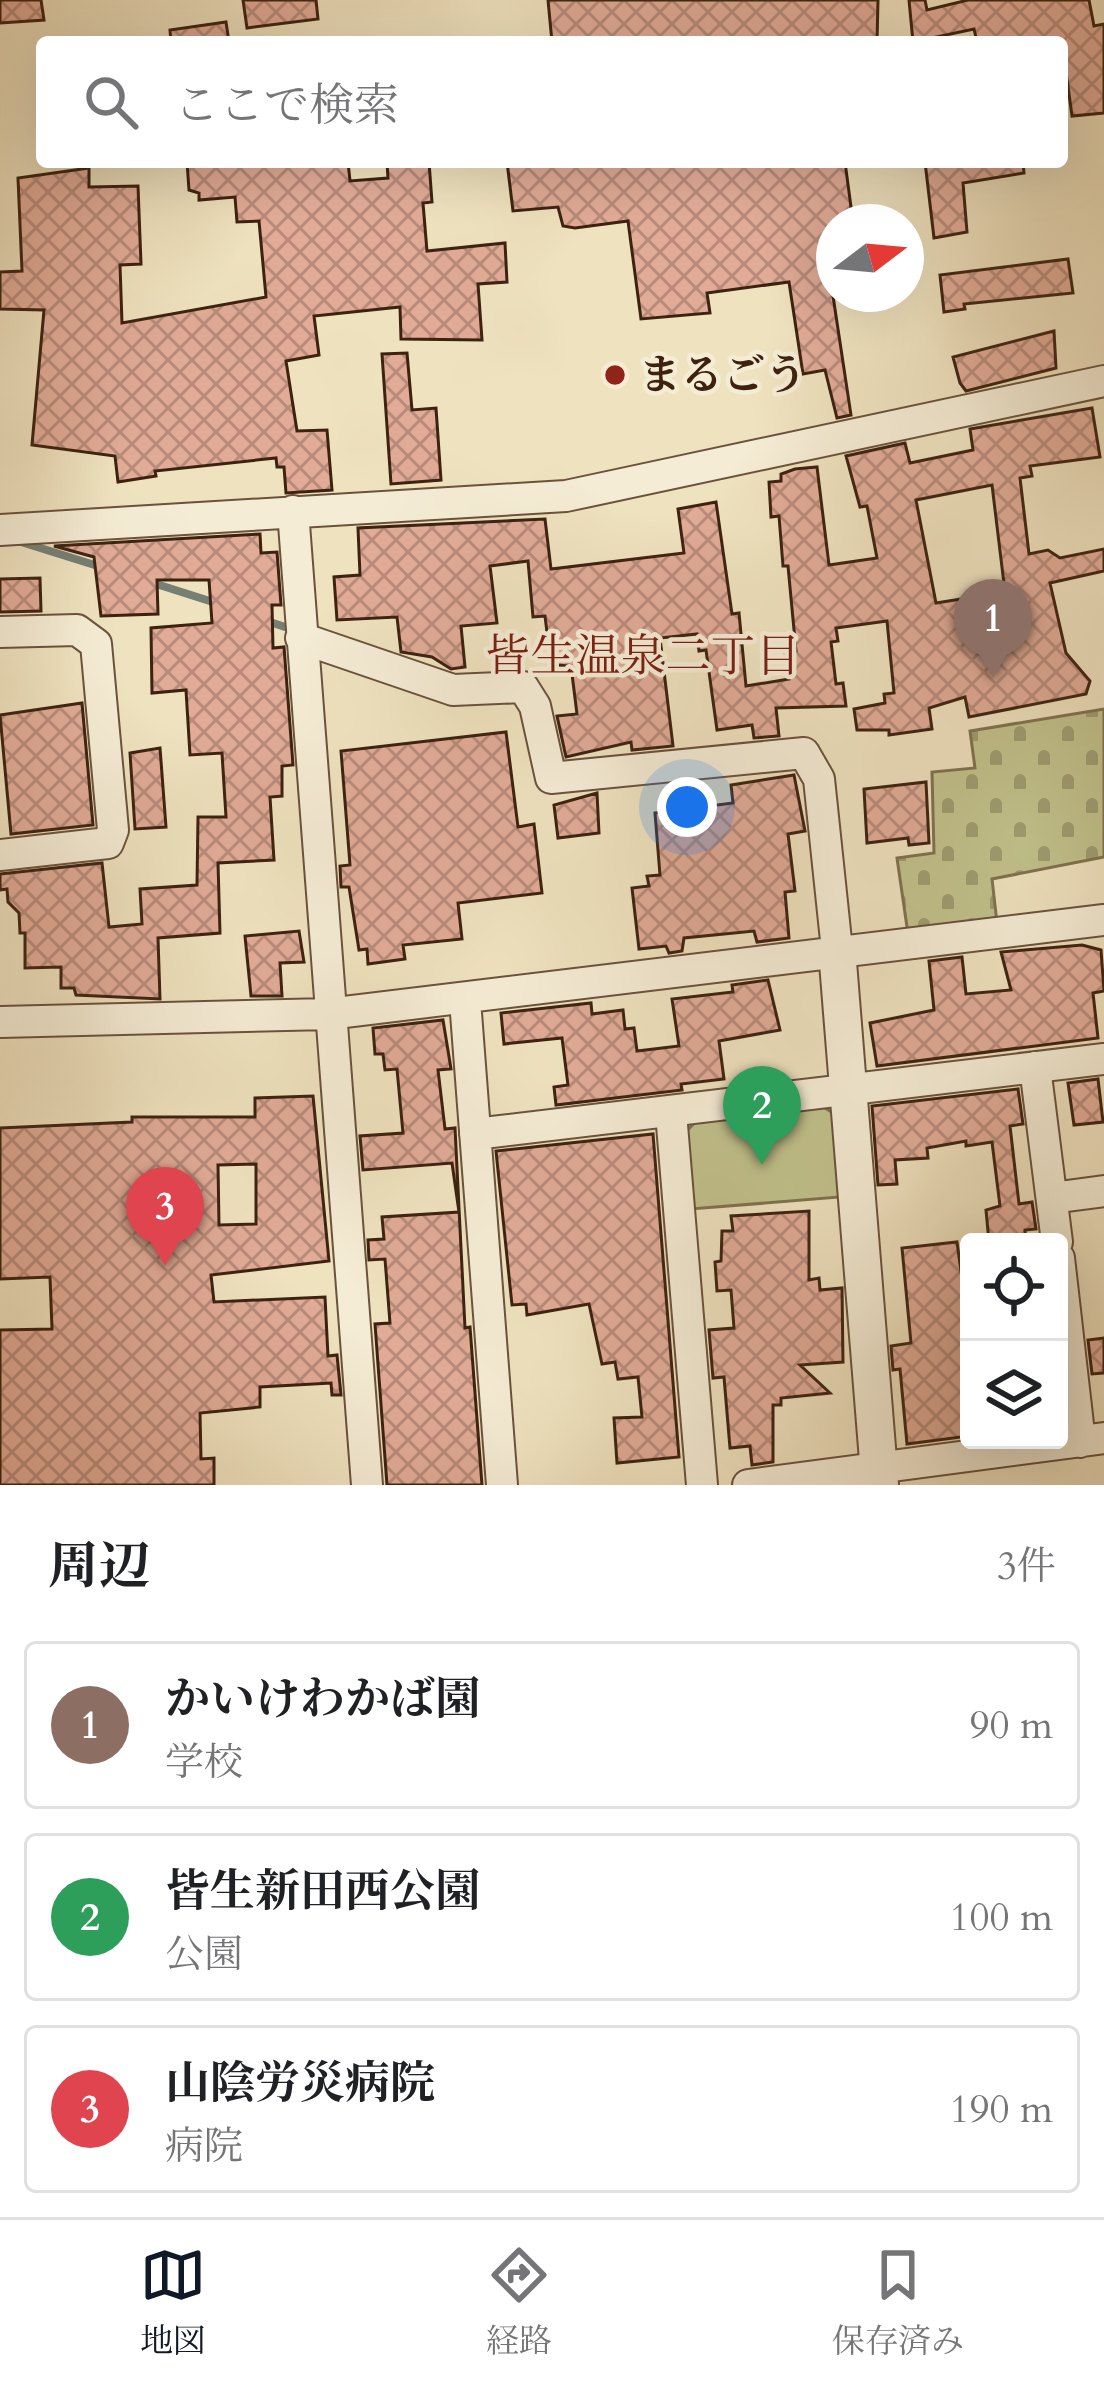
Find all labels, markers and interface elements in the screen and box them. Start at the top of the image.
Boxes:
search box [36,36,1068,168]
icon: search [78,69,144,135]
text: ここで検索 [174,75,399,136]
north arrow [816,204,924,312]
place label: まるごう [639,347,807,404]
marker: まるごう [602,362,628,388]
pin: 1 [954,579,1032,678]
district label: 皆生温泉二丁目 [485,626,801,687]
your location [657,777,717,837]
pin: 2 [723,1066,801,1165]
pin: 3 [126,1167,204,1266]
map controls [960,1233,1068,1449]
button: locate [960,1233,1068,1341]
button: layers [960,1341,1068,1449]
text: 周辺 [48,1532,150,1602]
text: 3件 [997,1540,1056,1593]
text: かいけわかば園 [165,1669,480,1730]
text: 1 [80,1699,100,1752]
text: 90 m [970,1699,1053,1752]
text: 学校 [165,1736,243,1789]
text: 皆生新田西公園 [165,1861,480,1922]
text: 2 [80,1891,100,1944]
text: 100 m [950,1891,1053,1944]
text: 公園 [165,1928,243,1981]
text: 山陰労災病院 [165,2053,435,2114]
text: 3 [80,2083,100,2136]
text: 190 m [950,2083,1053,2136]
text: 病院 [165,2120,243,2173]
tab: 地図 [140,2242,206,2364]
tab: 経路 [486,2242,552,2364]
tab: 保存済み [832,2242,964,2364]

